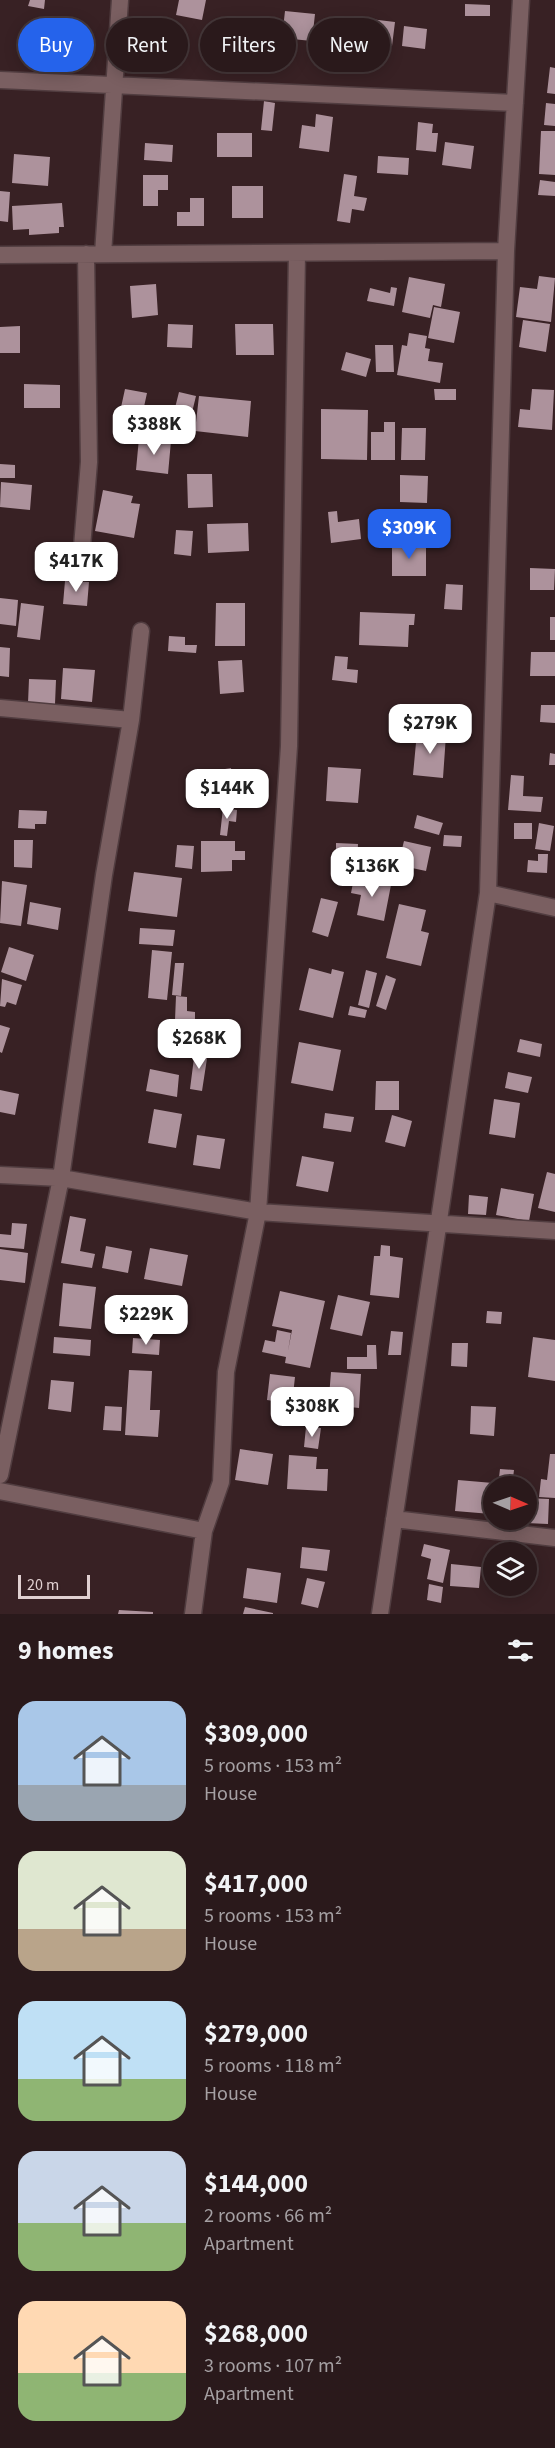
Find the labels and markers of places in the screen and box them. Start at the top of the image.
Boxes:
pin: $388K [112,405,196,456]
pin: $309K [367,509,451,560]
pin: $417K [34,542,118,593]
pin: $279K [388,704,472,755]
pin: $144K [185,769,269,820]
pin: $136K [330,847,414,898]
pin: $268K [157,1019,241,1070]
pin: $229K [104,1295,188,1346]
pin: $308K [270,1387,354,1438]

